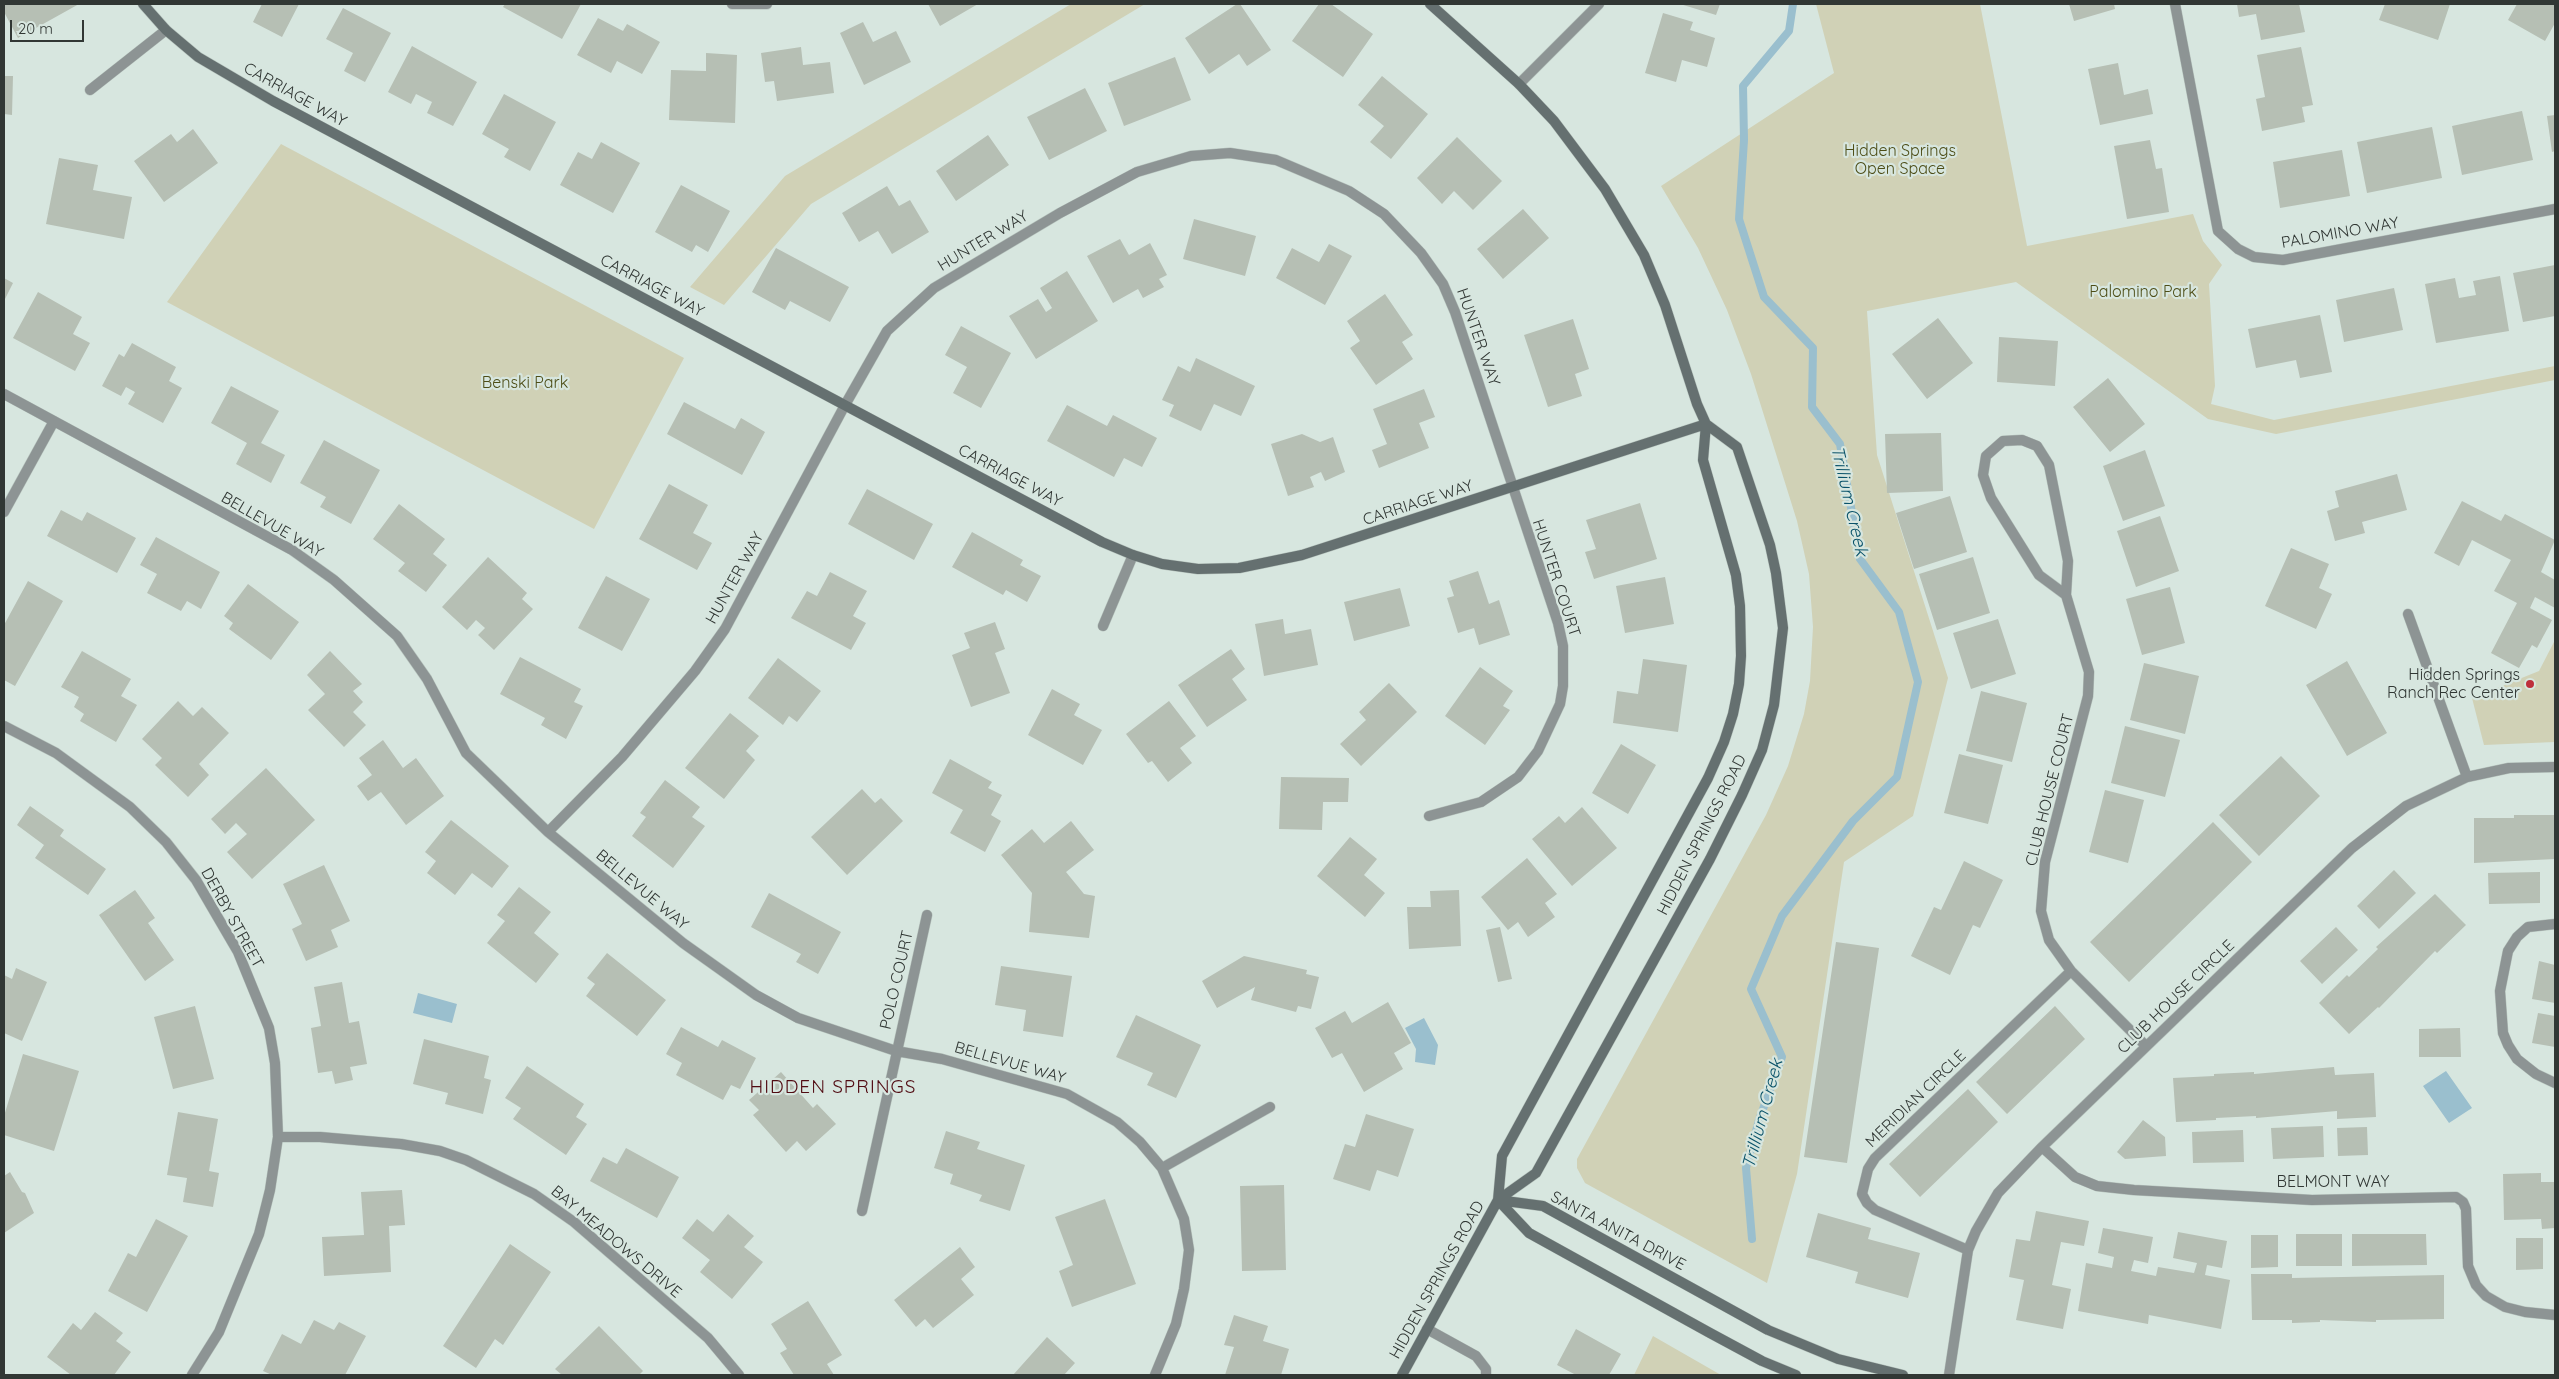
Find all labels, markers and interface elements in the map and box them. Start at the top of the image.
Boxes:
scale bar [12,10,86,42]
text: 20 m [18,19,53,38]
street label: CARRIAGE WAY [240,59,350,131]
park label: Hidden Springs Open Space [1844,141,1956,179]
street label: HUNTER WAY [934,206,1032,276]
street label: PALOMINO WAY [2280,213,2400,253]
street label: CARRIAGE WAY [597,251,707,321]
park label: Palomino Park [2089,282,2197,302]
street label: HUNTER WAY [1452,286,1504,388]
park label: Benski Park [482,373,568,393]
street label: CARRIAGE WAY [955,441,1065,511]
water label: Trillium Creek [1826,444,1872,558]
street label: CARRIAGE WAY [1360,476,1476,530]
street label: BELLEVUE WAY [217,488,327,562]
street label: HUNTER COURT [1528,517,1584,639]
street label: HUNTER WAY [702,529,768,627]
place label: Hidden Springs Ranch Rec Center [2387,665,2520,703]
marker: Hidden Springs Ranch Rec Center [2524,678,2536,690]
street label: CLUB HOUSE COURT [2022,712,2078,868]
street label: HIDDEN SPRINGS ROAD [1653,752,1751,918]
street label: BELLEVUE WAY [592,846,692,934]
street label: DERBY STREET [196,864,268,972]
street label: POLO COURT [876,929,918,1031]
street label: CLUB HOUSE CIRCLE [2113,936,2239,1058]
street label: BELLEVUE WAY [952,1038,1068,1088]
street label: MERIDIAN CIRCLE [1862,1046,1970,1152]
water label: Trillium Creek [1738,1057,1788,1171]
district label: HIDDEN SPRINGS [748,1076,918,1098]
street label: BELMONT WAY [2277,1172,2389,1192]
street label: BAY MEADOWS DRIVE [547,1182,685,1302]
street label: SANTA ANITA DRIVE [1547,1187,1689,1275]
street label: HIDDEN SPRINGS ROAD [1386,1198,1488,1362]

